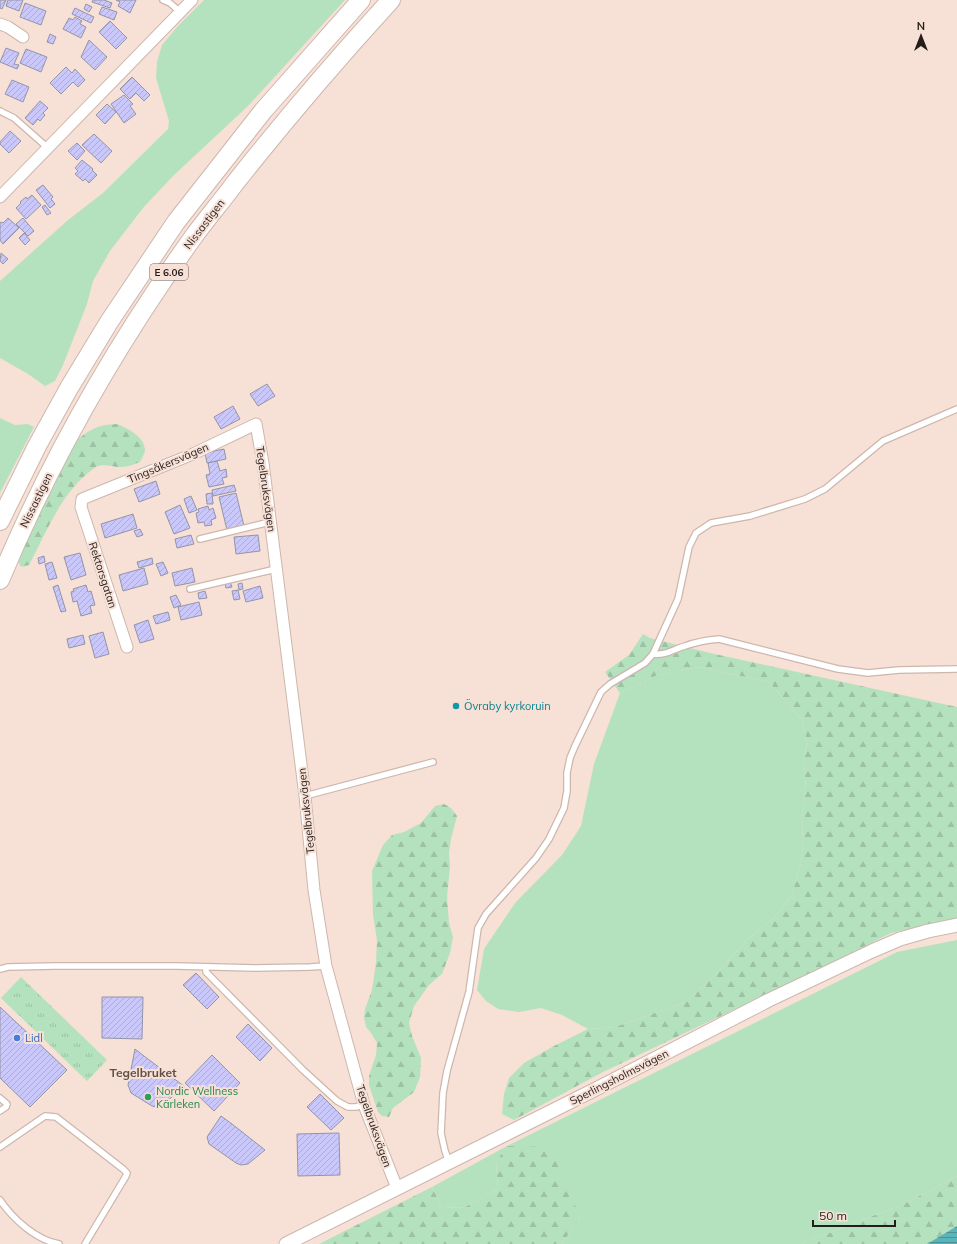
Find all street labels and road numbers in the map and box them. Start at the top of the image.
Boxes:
street label: Nissastigen [181,196,227,252]
road number: E 6.06 [150,264,188,280]
street label: Tingsåkersvägen [125,440,211,486]
street label: Tegelbruksvägen [253,445,279,533]
street label: Nissastigen [17,470,55,530]
street label: Rektorsgatan [86,540,120,610]
street label: Tegelbruksvägen [295,767,317,855]
street label: Sperlingsholmsvägen [567,1046,671,1108]
street label: Tegelbruksvägen [353,1083,395,1169]

